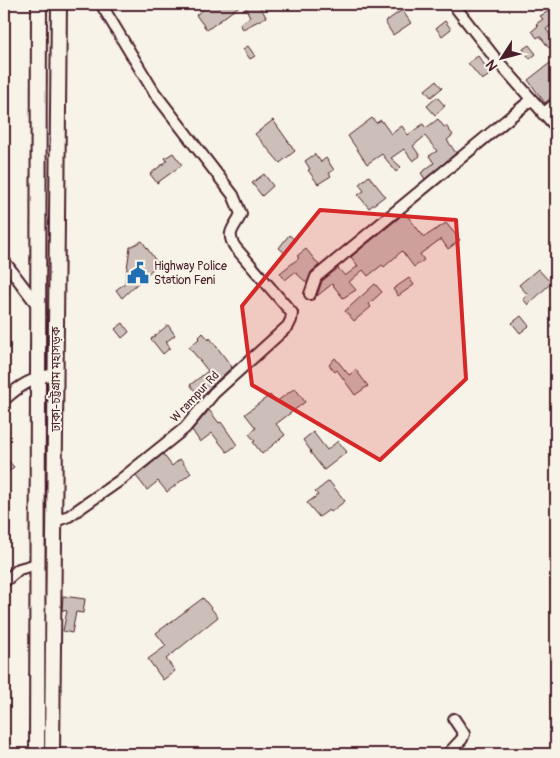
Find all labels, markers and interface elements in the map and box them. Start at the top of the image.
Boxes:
north arrow [478,32,528,82]
text: N [482,57,502,74]
place label: Highway Police Station Feni [154,259,227,288]
public building icon: Highway Police Station Feni [125,260,151,286]
street label: ঢাকা-চট্টগ্রাম মহাসড়ক [48,326,64,433]
street label: W rampur Rd [167,368,223,426]

